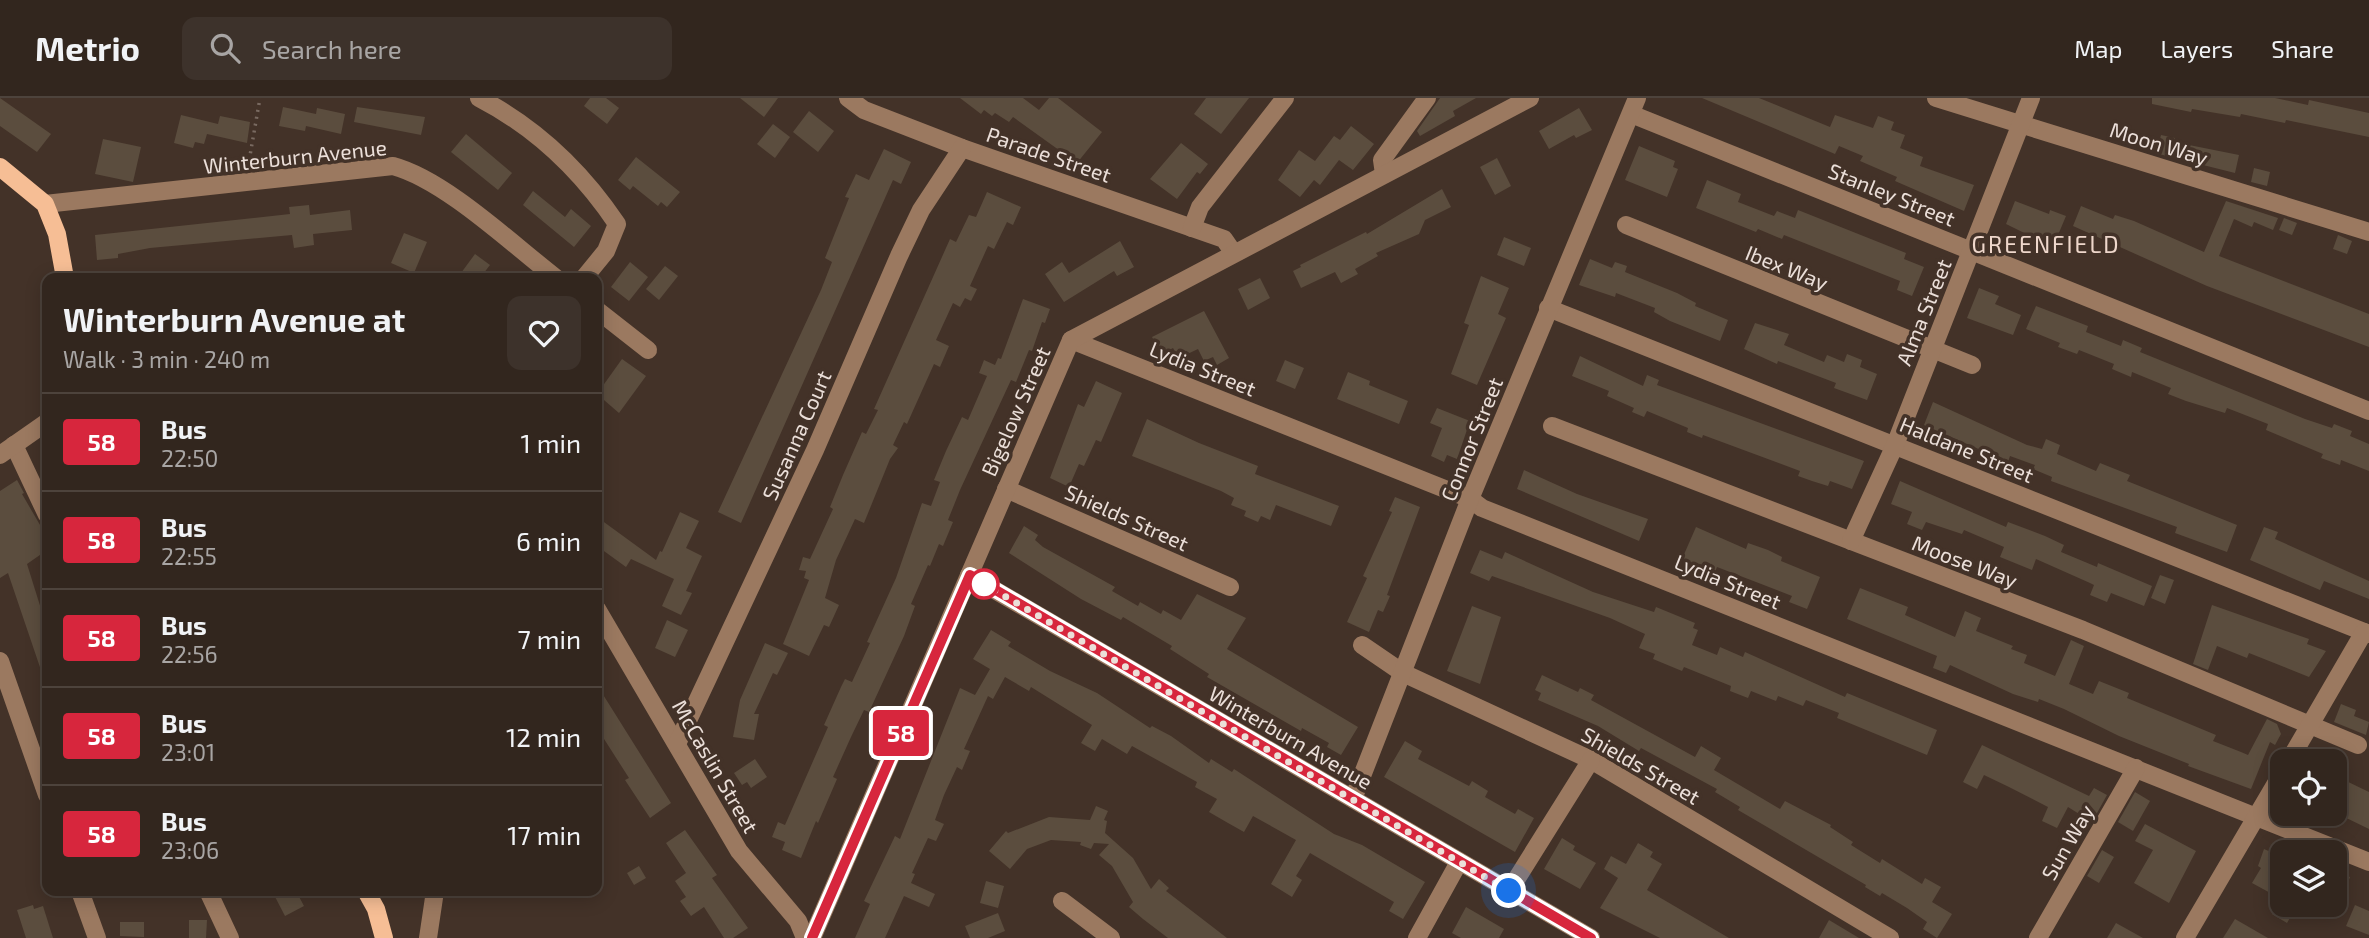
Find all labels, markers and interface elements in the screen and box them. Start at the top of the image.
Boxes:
search box [182,17,672,80]
text: Metrio [35,28,140,68]
icon: search [206,29,244,67]
text: Search here [262,33,402,64]
text: Map [2074,34,2122,63]
text: Layers [2160,34,2233,63]
text: Share [2271,34,2334,63]
street label: Moon Way [2107,116,2211,170]
street label: Parade Street [983,121,1115,187]
street label: Winterburn Avenue [202,134,388,178]
street label: Stanley Street [1825,157,1959,231]
district label: GREENFIELD [1971,230,2121,258]
street label: Ibex Way [1742,239,1832,295]
street label: Alma Street [1890,255,1956,369]
button: heart [507,296,581,370]
text: Winterburn Avenue at [63,299,405,339]
street label: Lydia Street [1146,335,1260,401]
street label: Bigelow Street [975,342,1055,480]
text: Walk · 3 min · 240 m [63,345,270,373]
street label: Susanna Court [756,366,836,504]
street label: Connor Street [1435,373,1507,505]
street label: Haldane Street [1897,411,2037,487]
text: Bus [161,413,207,444]
text: 58 [87,427,116,456]
text: 1 min [521,427,581,458]
text: 22:50 [161,444,218,472]
street label: Shields Street [1061,479,1193,555]
text: Bus [161,511,207,542]
text: 58 [87,525,116,554]
text: 6 min [516,525,581,556]
street label: Moose Way [1909,529,2021,593]
text: 22:55 [161,542,217,570]
street label: Lydia Street [1671,548,1785,614]
unlabelled marker [969,569,999,599]
text: Bus [161,609,207,640]
text: 58 [87,623,116,652]
text: 7 min [518,623,581,654]
text: 22:56 [161,640,218,668]
street label: Winterburn Avenue [1205,680,1377,794]
street label: McCaslin Street [668,695,764,837]
text: Bus [161,707,207,738]
line badge: 58 [870,710,932,756]
text: 58 [887,718,915,747]
text: 58 [87,721,116,750]
text: 12 min [506,721,581,752]
street label: Shields Street [1577,721,1705,809]
text: 23:01 [161,738,215,766]
map controls [2270,749,2347,917]
button: locate [2270,749,2347,826]
street label: Sun Way [2036,800,2098,884]
text: Bus [161,805,207,836]
text: 58 [87,819,116,848]
text: 17 min [507,819,581,850]
text: 23:06 [161,836,219,864]
button: layers [2270,840,2347,917]
your location [1491,873,1526,908]

